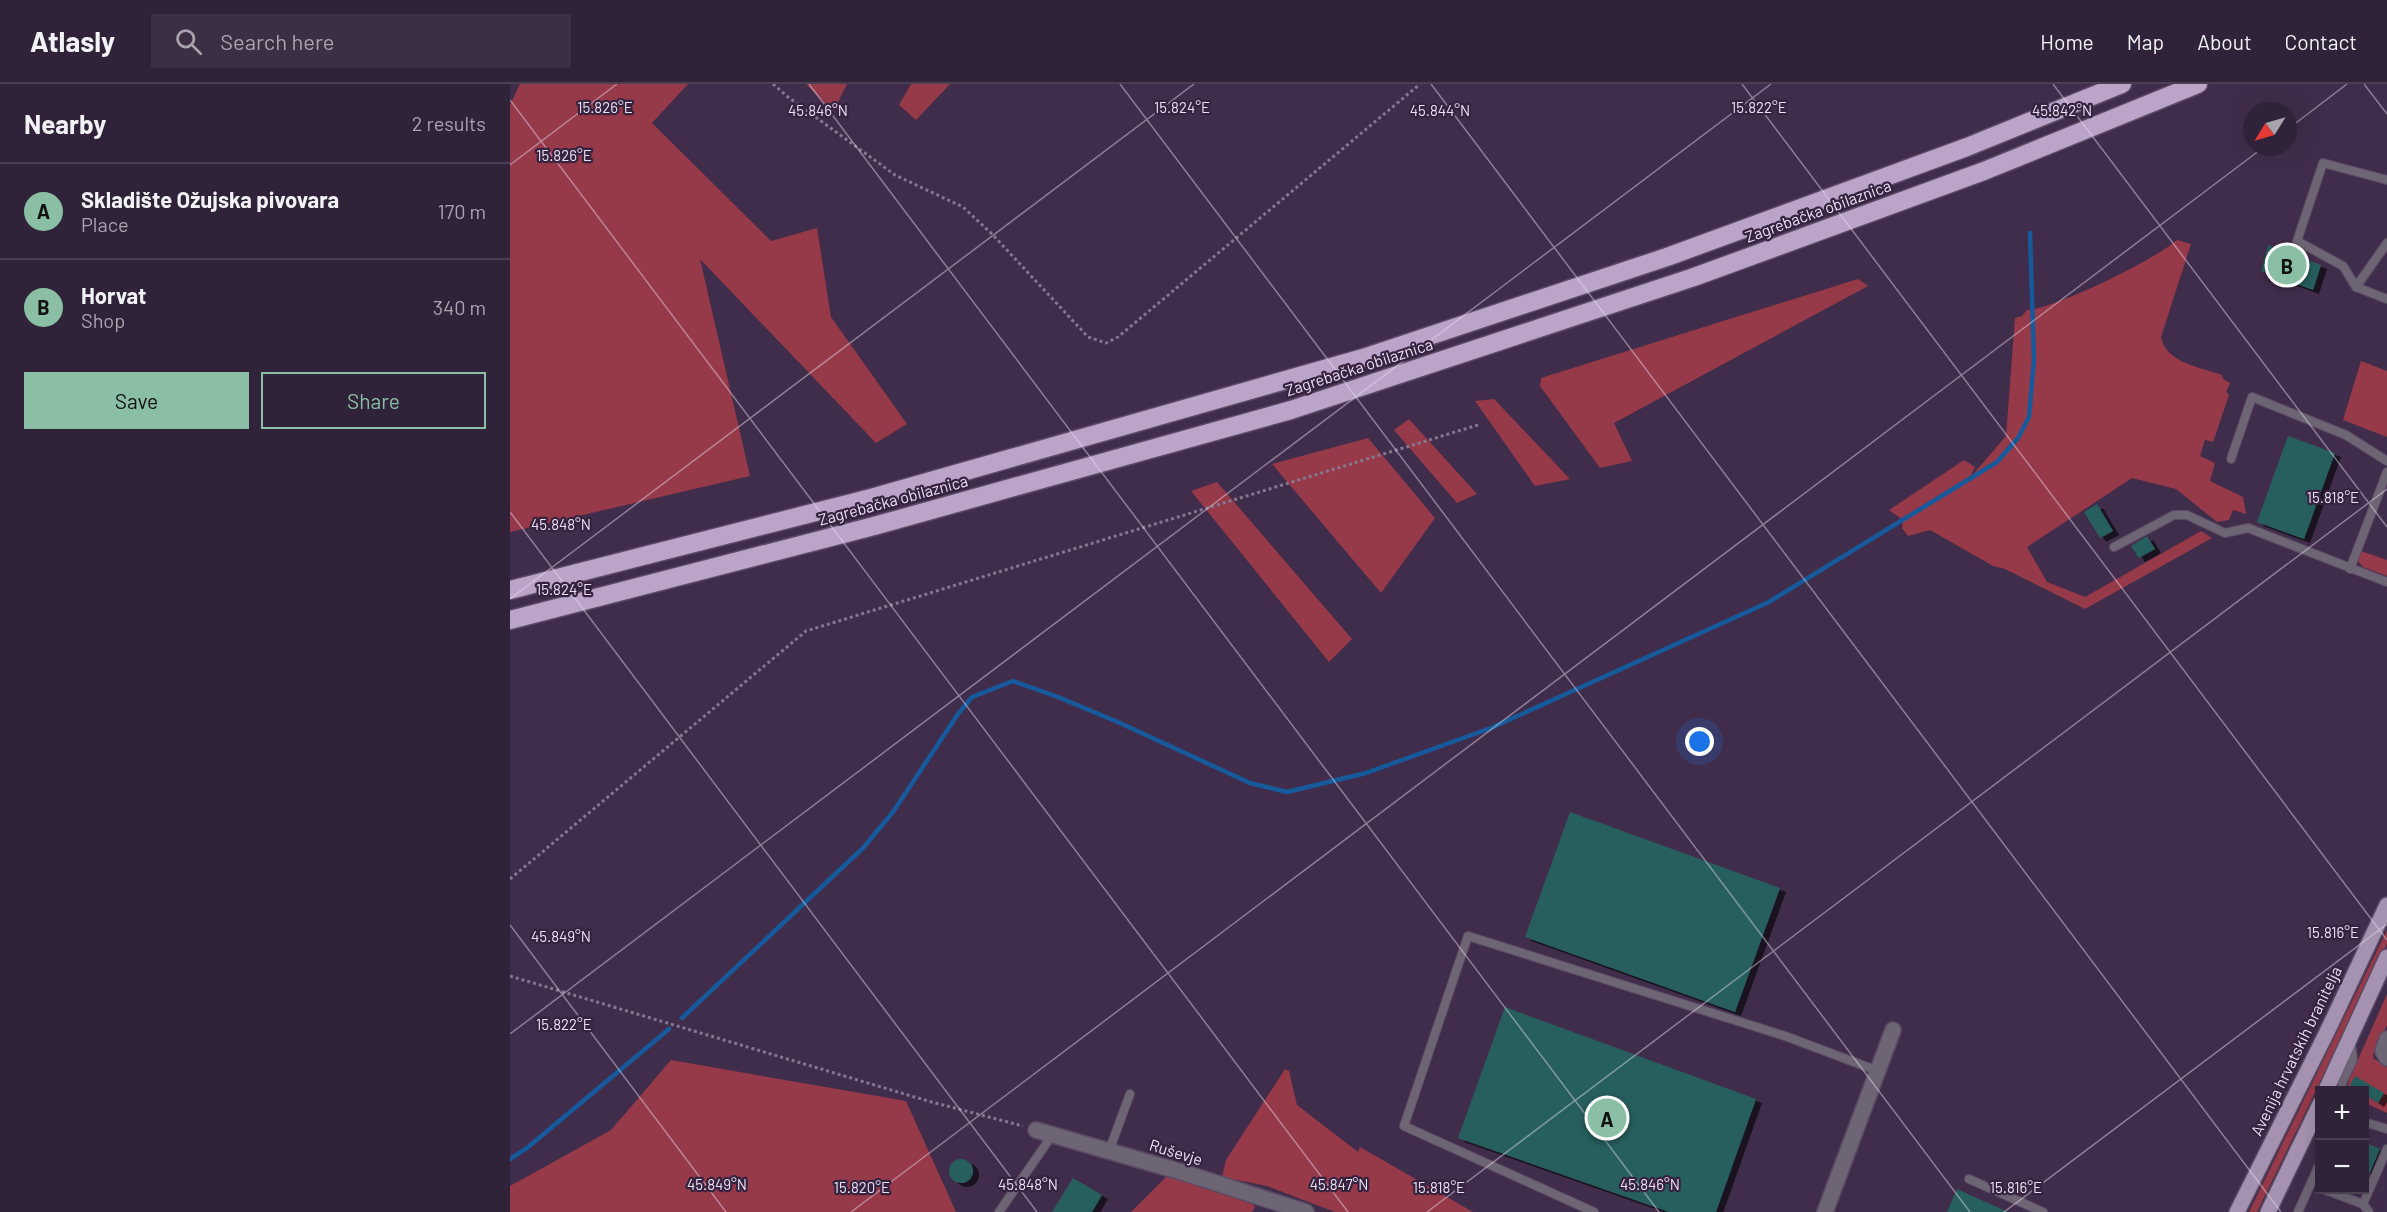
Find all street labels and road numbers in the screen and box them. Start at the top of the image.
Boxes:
street label: Zagrebačka obilaznica [1742,175,1893,246]
street label: Zagrebačka obilaznica [1283,334,1435,399]
street label: Zagrebačka obilaznica [816,470,970,529]
street label: Avenija hrvatskih branitelja [2246,963,2345,1139]
street label: Ruševje [1147,1134,1205,1169]

